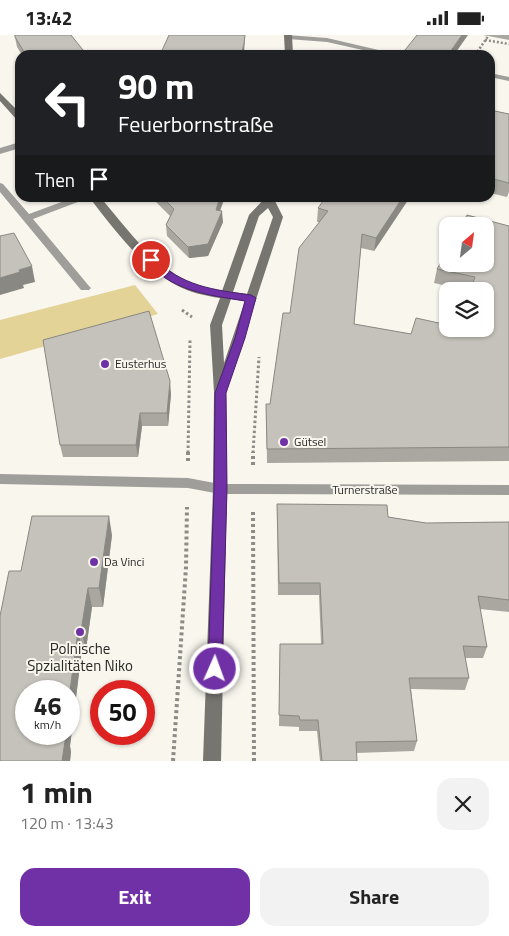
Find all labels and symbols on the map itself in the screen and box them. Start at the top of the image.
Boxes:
north arrow [439,217,494,273]
pin [130,239,172,281]
place label: Eusterhus [115,354,167,373]
marker: Eusterhus [99,358,111,370]
place label: Gütsel [294,432,326,451]
marker: Gütsel [278,436,290,448]
street label: Turnerstraße [332,480,398,499]
place label: Da Vinci [104,552,144,571]
marker: Da Vinci [88,556,100,568]
marker: Polnische Spzialitäten Niko [74,626,86,638]
place label: Polnische Spzialitäten Niko [27,637,133,677]
position arrow [188,642,240,694]
speed limit sign: 50 [90,680,155,745]

